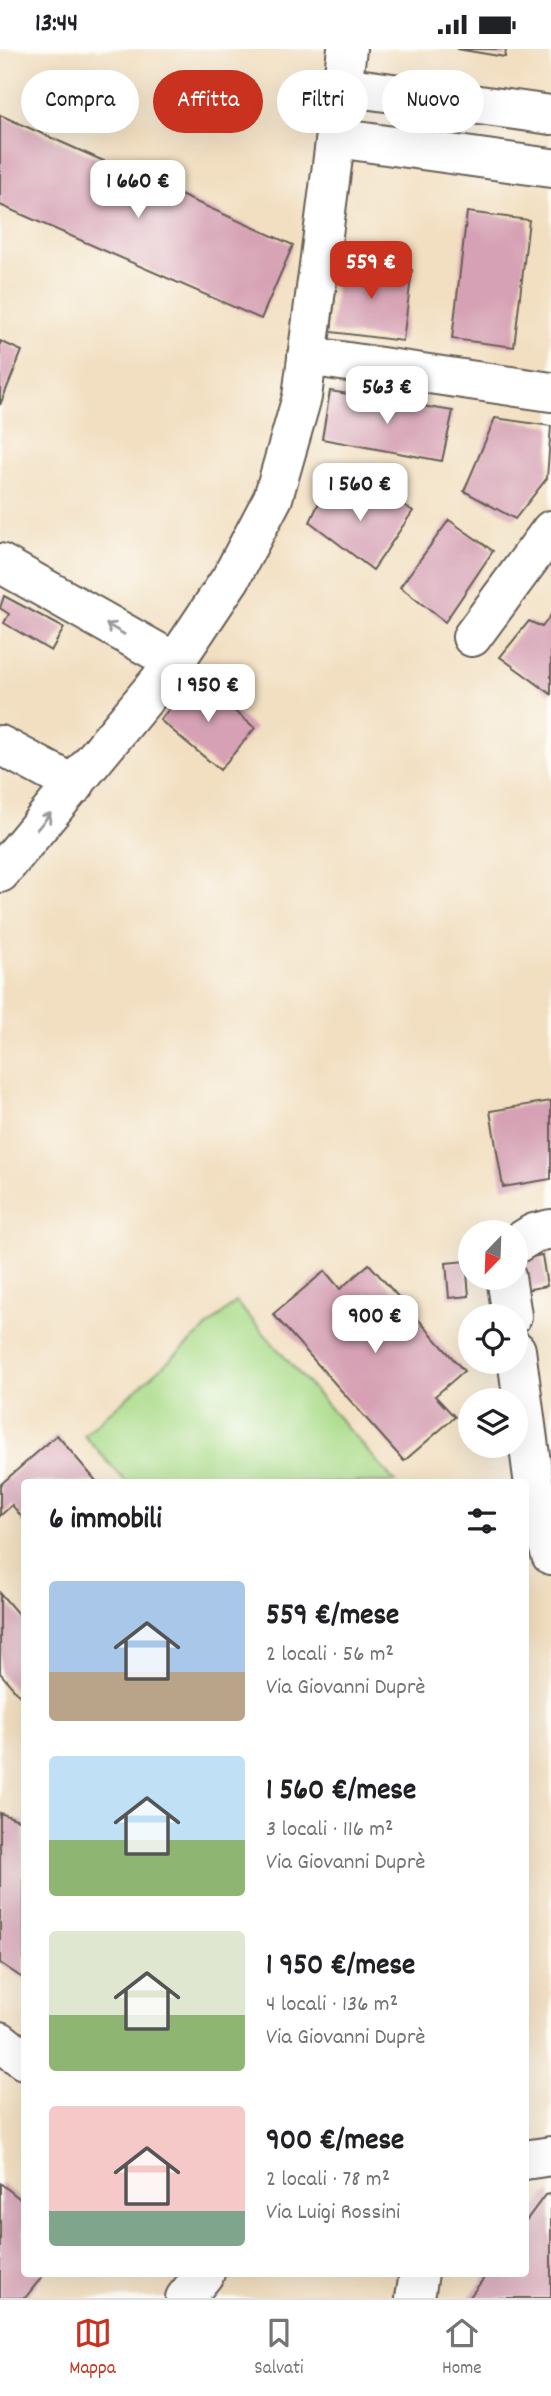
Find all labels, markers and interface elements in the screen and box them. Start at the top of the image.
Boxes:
text: 13:44 [35,6,78,43]
chip: Compra [21,70,139,133]
chip: Affitta [153,70,263,133]
chip: Filtri [277,70,368,133]
chip: Nuovo [382,70,484,133]
pin: 1 660 € [73,160,203,220]
text: 1 660 € [106,166,170,199]
pin: 559 € [322,241,420,301]
text: 559 € [346,247,396,280]
pin: 563 € [338,367,436,426]
text: 563 € [362,372,412,405]
pin: 1 560 € [295,463,425,523]
text: 1 560 € [329,469,391,502]
one-way arrow [106,622,126,636]
pin: 1 950 € [143,665,273,724]
text: 1 950 € [177,670,239,703]
one-way arrow [36,812,52,830]
north arrow [458,1220,528,1290]
map controls [458,1220,528,1458]
pin: 900 € [326,1295,424,1355]
text: 900 € [348,1301,402,1334]
button: locate [458,1304,528,1374]
button: layers [458,1388,528,1458]
text: 6 immobili [49,1500,162,1543]
icon: filters [463,1502,501,1540]
text: 559 €/mese [266,1596,399,1639]
icon: home [105,1609,189,1693]
text: 2 locali · 56 m² [266,1639,394,1672]
text: Via Giovanni Duprè [266,1672,425,1705]
text: 1 560 €/mese [266,1771,416,1814]
icon: home [105,1784,189,1868]
text: 3 locali · 116 m² [266,1814,394,1847]
text: Via Giovanni Duprè [266,1847,425,1880]
text: 1 950 €/mese [266,1946,415,1989]
icon: home [105,1959,189,2043]
text: 4 locali · 136 m² [266,1989,398,2022]
text: Via Giovanni Duprè [266,2022,425,2055]
text: 900 €/mese [266,2121,404,2164]
icon: home [105,2134,189,2218]
text: 2 locali · 78 m² [266,2164,390,2197]
text: Via Luigi Rossini [266,2197,400,2230]
tab: Mappa [69,2314,116,2383]
tab: Salvati [254,2314,303,2383]
tab: Home [442,2314,482,2383]

